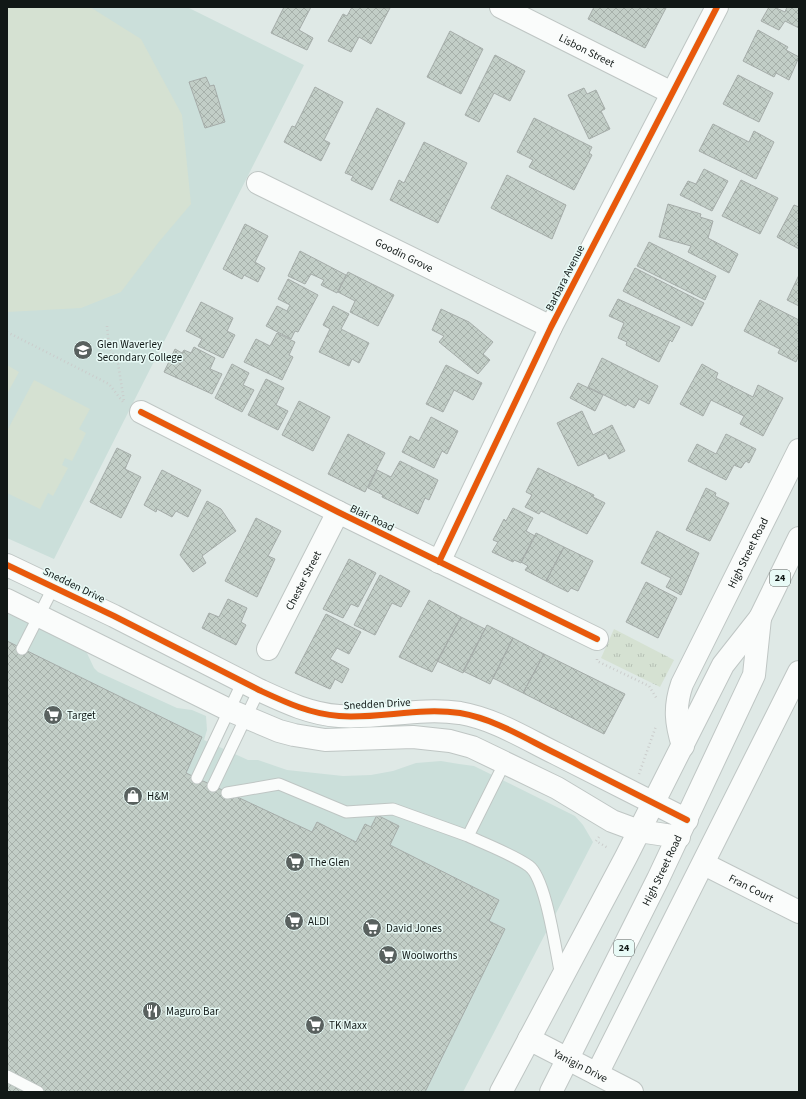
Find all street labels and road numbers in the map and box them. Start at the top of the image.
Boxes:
street label: Lisbon Street [556,30,617,71]
street label: Goodin Grove [373,234,436,276]
street label: Barbara Avenue [542,242,588,314]
street label: Blair Road [348,501,396,535]
street label: High Street Road [724,515,772,591]
street label: Chester Street [282,548,325,613]
street label: Snedden Drive [41,564,108,607]
road number: 24 [770,570,790,586]
street label: Snedden Drive [343,695,411,713]
street label: High Street Road [638,832,685,908]
street label: Fran Court [726,870,777,906]
road number: 24 [614,940,634,956]
street label: Yanigin Drive [550,1045,611,1086]

